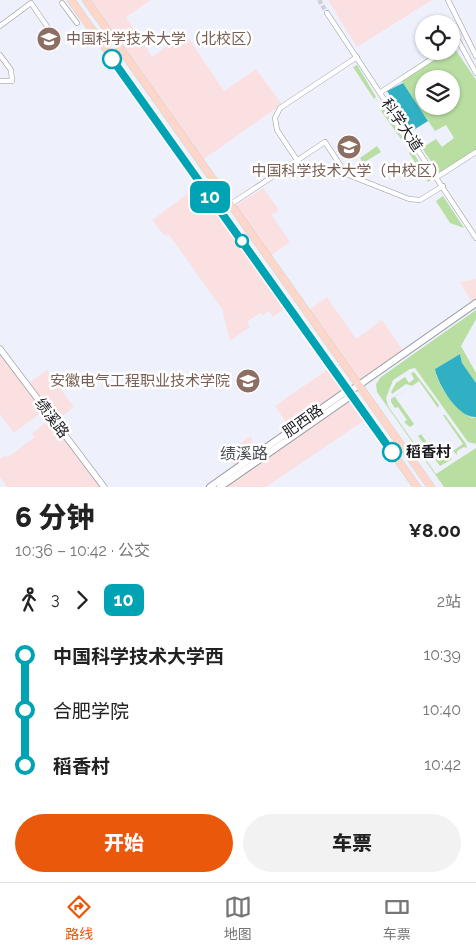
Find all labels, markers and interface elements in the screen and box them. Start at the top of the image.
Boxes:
map controls [415,15,460,115]
button: locate [415,15,460,60]
school or university icon: 中国科学技术大学（北校区） [36,26,62,52]
place label: 中国科学技术大学（北校区） [66,30,261,48]
unlabelled marker [102,49,122,69]
button: layers [415,70,460,115]
street label: 科学大道 [378,95,426,155]
school or university icon: 中国科学技术大学（中校区） [336,134,362,160]
place label: 中国科学技术大学（中校区） [251,162,447,180]
line badge: 10 [188,181,232,213]
text: 10 [200,186,220,207]
unlabelled marker [235,234,249,248]
school or university icon: 安徽电气工程职业技术学院 [235,368,261,394]
place label: 安徽电气工程职业技术学院 [50,372,230,390]
street label: 绩溪路 [31,395,73,441]
street label: 肥西路 [279,401,327,441]
marker: 稻香村 [382,442,402,462]
place label: 稻香村 [406,443,451,461]
district label: 绩溪路 [220,444,268,463]
text: 6 分钟 [15,501,95,534]
text: ¥8.00 [408,519,461,541]
text: 10:36 – 10:42 · 公交 [15,541,150,560]
icon: walk [15,586,43,614]
icon: forward [68,586,96,614]
text: 10 [114,589,134,610]
text: 3 [51,590,60,609]
text: 2站 [437,592,461,611]
text: 中国科学技术大学西 [53,645,224,667]
text: 10:39 [423,645,461,664]
text: 合肥学院 [53,700,129,722]
text: 10:40 [423,700,461,719]
text: 稻香村 [53,755,110,777]
text: 10:42 [424,755,461,774]
button: 开始 [15,814,233,872]
button: 车票 [243,814,461,872]
tab: 路线 [65,893,93,943]
tab: 地图 [224,893,252,943]
tab: 车票 [383,893,411,943]

